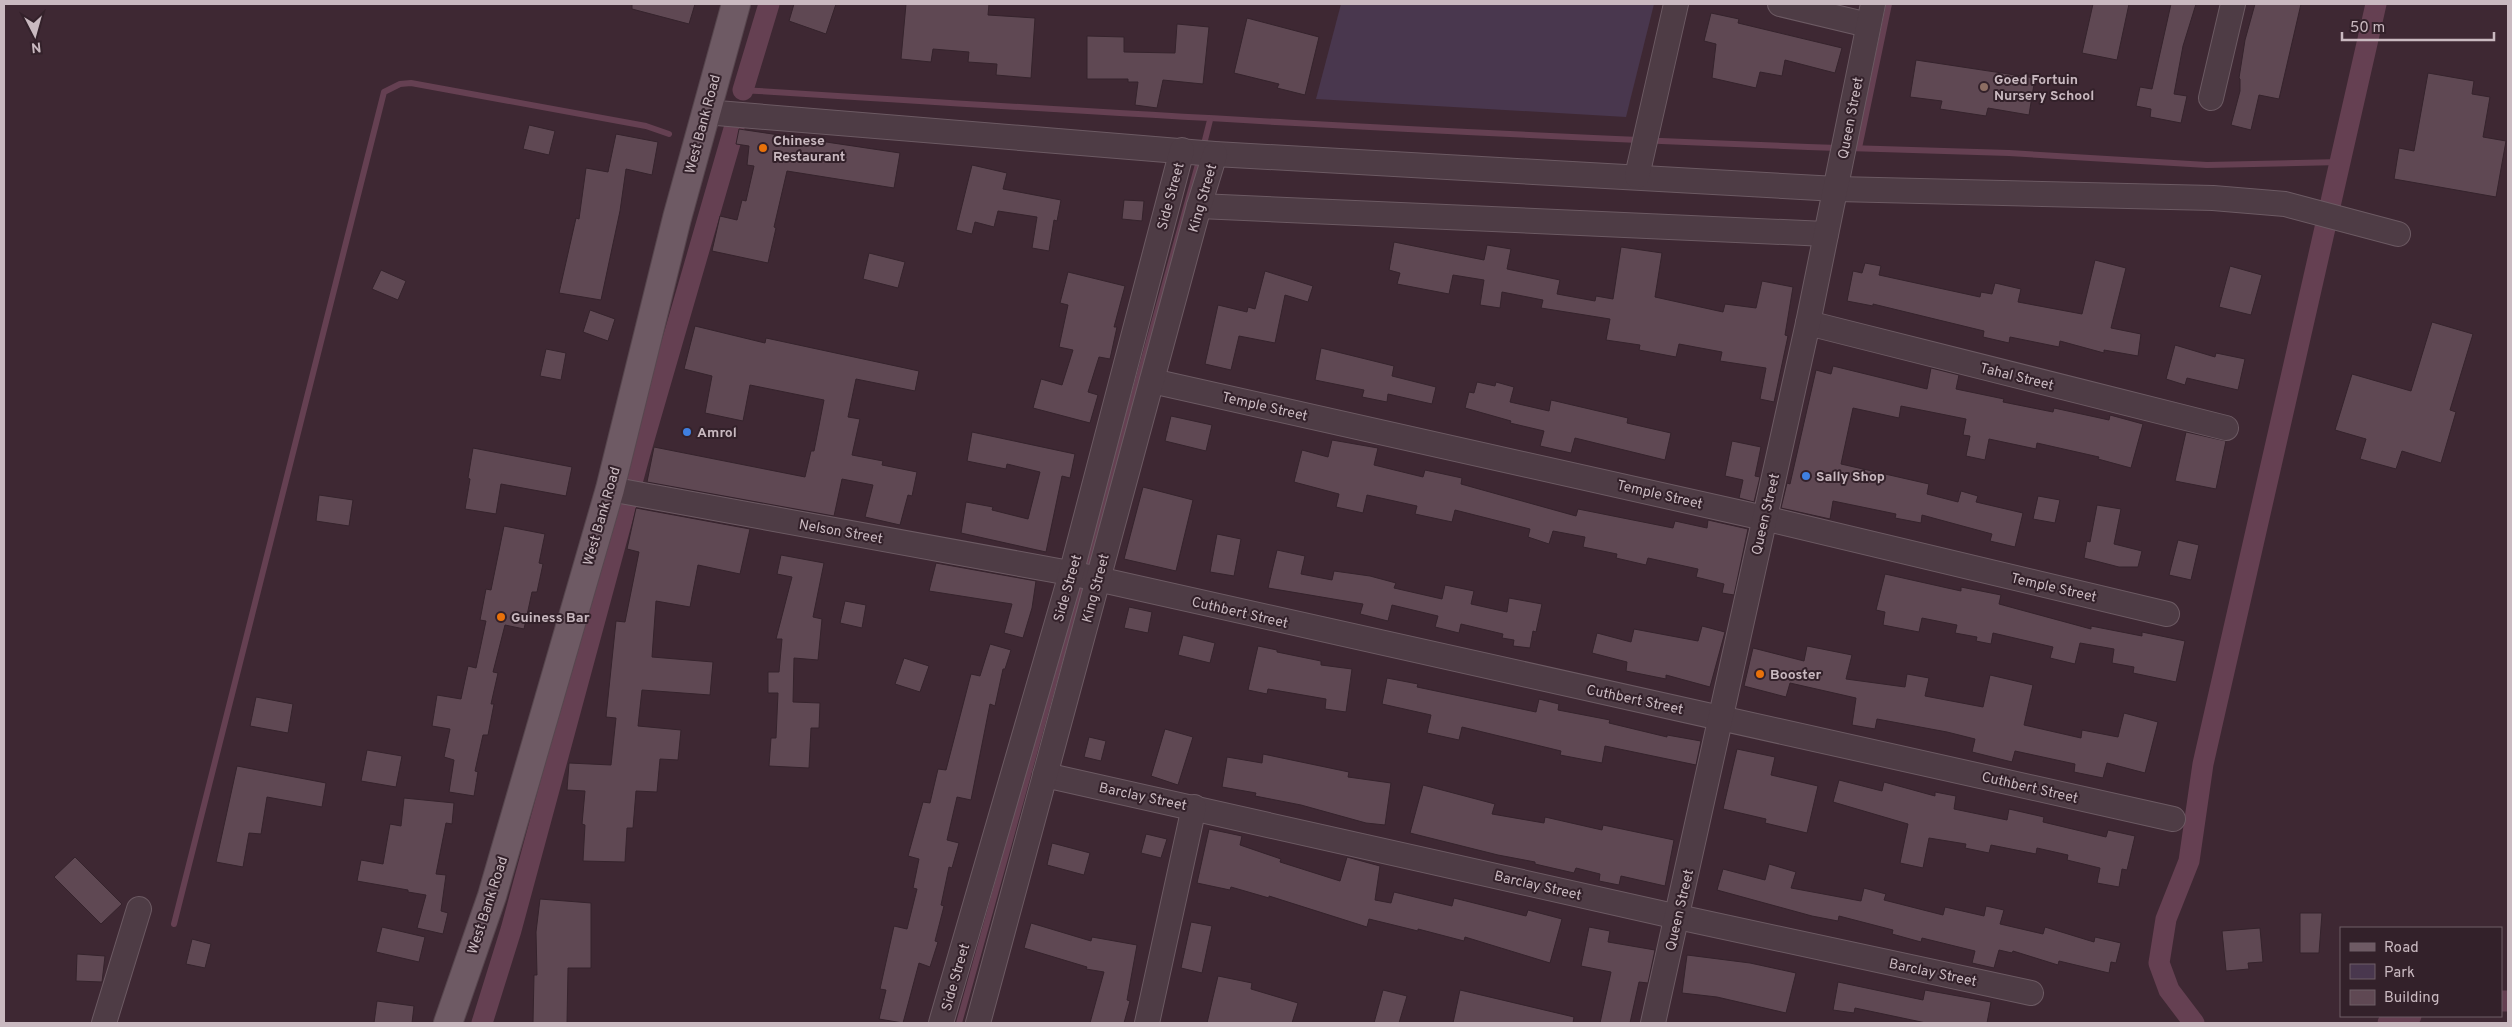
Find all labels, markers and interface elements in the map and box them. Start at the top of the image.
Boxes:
north arrow [10,10,60,60]
scale bar [2342,10,2494,42]
text: 50 m [2350,19,2385,38]
text: N [30,37,42,55]
place label: Goed Fortuin Nursery School [1994,72,2094,105]
street label: West Bank Road [682,73,725,176]
street label: Queen Street [1835,76,1868,161]
marker: Goed Fortuin Nursery School [1978,81,1990,93]
place label: Chinese Restaurant [773,133,845,166]
marker: Chinese Restaurant [757,142,769,154]
street label: Side Street [1154,161,1189,232]
street label: King Street [1186,162,1221,235]
street label: Tahal Street [1978,360,2055,395]
street label: Temple Street [1220,389,1309,426]
place label: Amrol [697,425,737,442]
marker: Amrol [681,426,693,438]
street label: West Bank Road [580,465,625,568]
place label: Sally Shop [1816,469,1885,486]
marker: Sally Shop [1800,470,1812,482]
street label: Queen Street [1749,472,1784,557]
street label: Temple Street [1615,477,1704,514]
street label: Nelson Street [797,517,884,548]
street label: King Street [1079,552,1114,625]
street label: Side Street [1051,553,1086,624]
street label: Temple Street [2009,570,2098,607]
street label: Cuthbert Street [1190,594,1290,633]
place label: Guiness Bar [511,610,590,627]
marker: Guiness Bar [495,611,507,623]
place label: Booster [1770,667,1822,684]
marker: Booster [1754,668,1766,680]
street label: Cuthbert Street [1585,682,1685,719]
street label: Cuthbert Street [1980,769,2080,808]
street label: Barclay Street [1097,780,1188,815]
street label: West Bank Road [465,854,512,956]
street label: Barclay Street [1492,868,1583,905]
street label: Queen Street [1663,868,1698,953]
legend [2340,927,2502,1017]
text: Road [2384,939,2419,958]
street label: Side Street [939,942,974,1013]
street label: Barclay Street [1887,956,1978,991]
text: Park [2384,964,2415,983]
text: Building [2384,989,2439,1008]

